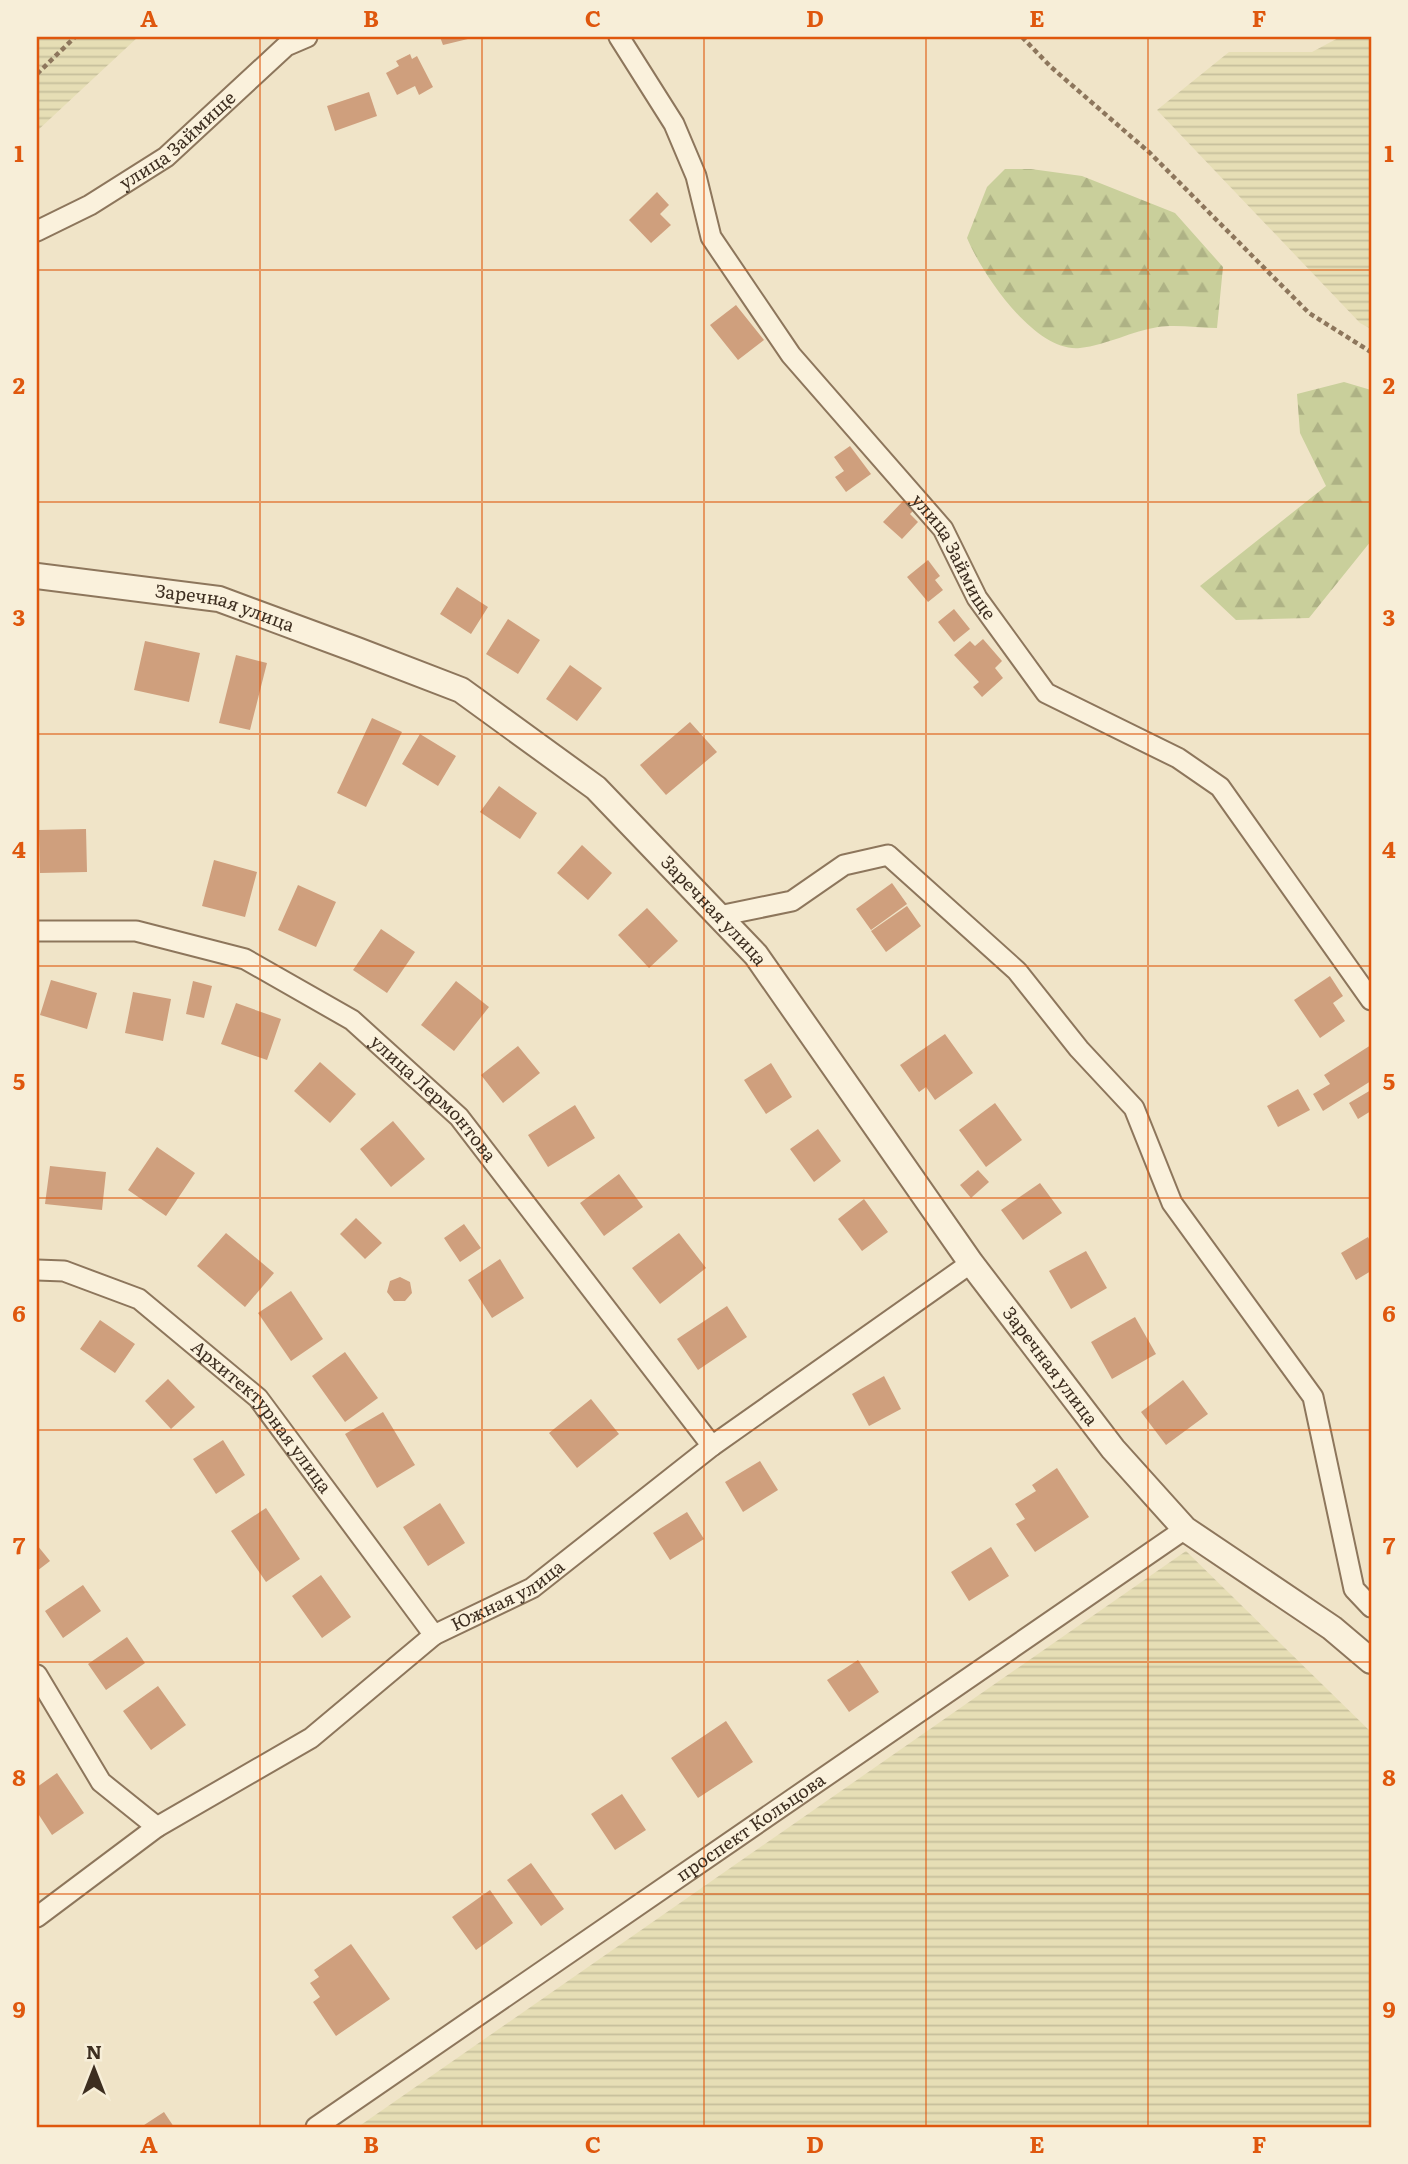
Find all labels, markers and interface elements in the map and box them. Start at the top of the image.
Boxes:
text: A [140,0,158,34]
text: B [363,0,379,34]
text: C [585,0,601,34]
text: D [806,0,824,34]
text: E [1029,0,1045,34]
text: F [1252,0,1267,34]
street label: улица Займище [113,84,241,195]
text: 1 [14,135,24,169]
text: 1 [1384,135,1394,169]
text: 2 [13,367,25,401]
text: 2 [1383,367,1395,401]
street label: улица Займище [906,487,1003,625]
street label: Заречная улица [154,576,299,638]
text: 3 [13,599,25,633]
text: 3 [1383,599,1395,633]
text: 4 [12,831,26,865]
text: 4 [1382,831,1396,865]
street label: Заречная улица [655,849,775,971]
street label: улица Лермонтова [365,1028,504,1167]
text: 5 [13,1063,25,1097]
text: 5 [1383,1063,1395,1097]
text: 6 [12,1295,26,1329]
text: 6 [1382,1295,1396,1329]
street label: Заречная улица [997,1300,1106,1431]
street label: Архитектурная улица [186,1333,339,1499]
text: 7 [13,1527,26,1561]
text: 7 [1383,1527,1396,1561]
street label: Южная улица [446,1552,570,1637]
text: 8 [12,1759,26,1793]
text: 8 [1382,1759,1396,1793]
street label: проспект Кольцова [670,1765,831,1887]
text: 9 [12,1991,26,2025]
text: 9 [1382,1991,1396,2025]
north arrow [60,2035,130,2104]
text: N [86,2037,102,2065]
text: A [140,2126,158,2160]
text: B [363,2126,379,2160]
text: C [585,2126,601,2160]
text: D [806,2126,824,2160]
text: E [1029,2126,1045,2160]
text: F [1252,2126,1267,2160]

